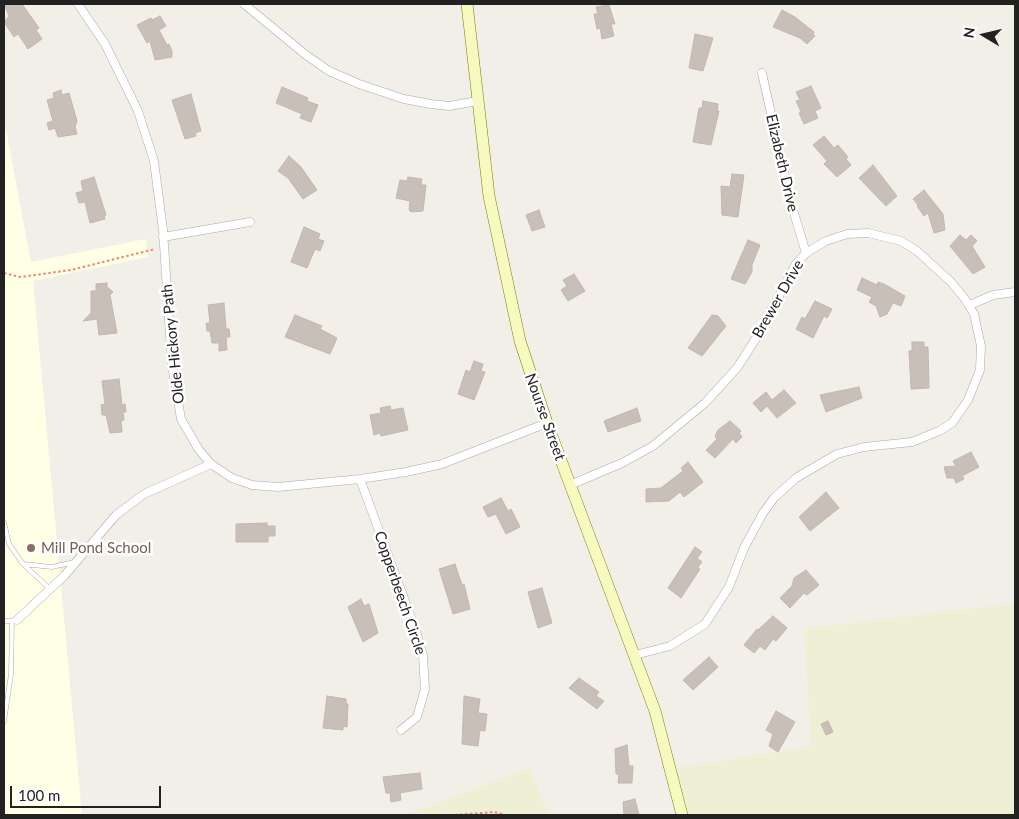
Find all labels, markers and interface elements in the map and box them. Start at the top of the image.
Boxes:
north arrow [959,10,1009,60]
text: N [959,26,978,39]
street label: Elizabeth Drive [762,112,802,214]
street label: Brewer Drive [748,257,808,341]
street label: Olde Hickory Path [158,283,188,405]
street label: Nourse Street [521,371,569,463]
street label: Copperbeech Circle [370,529,430,657]
place label: Mill Pond School [41,539,151,557]
marker: Mill Pond School [25,542,37,554]
scale bar [12,776,164,808]
text: 100 m [18,786,60,804]

